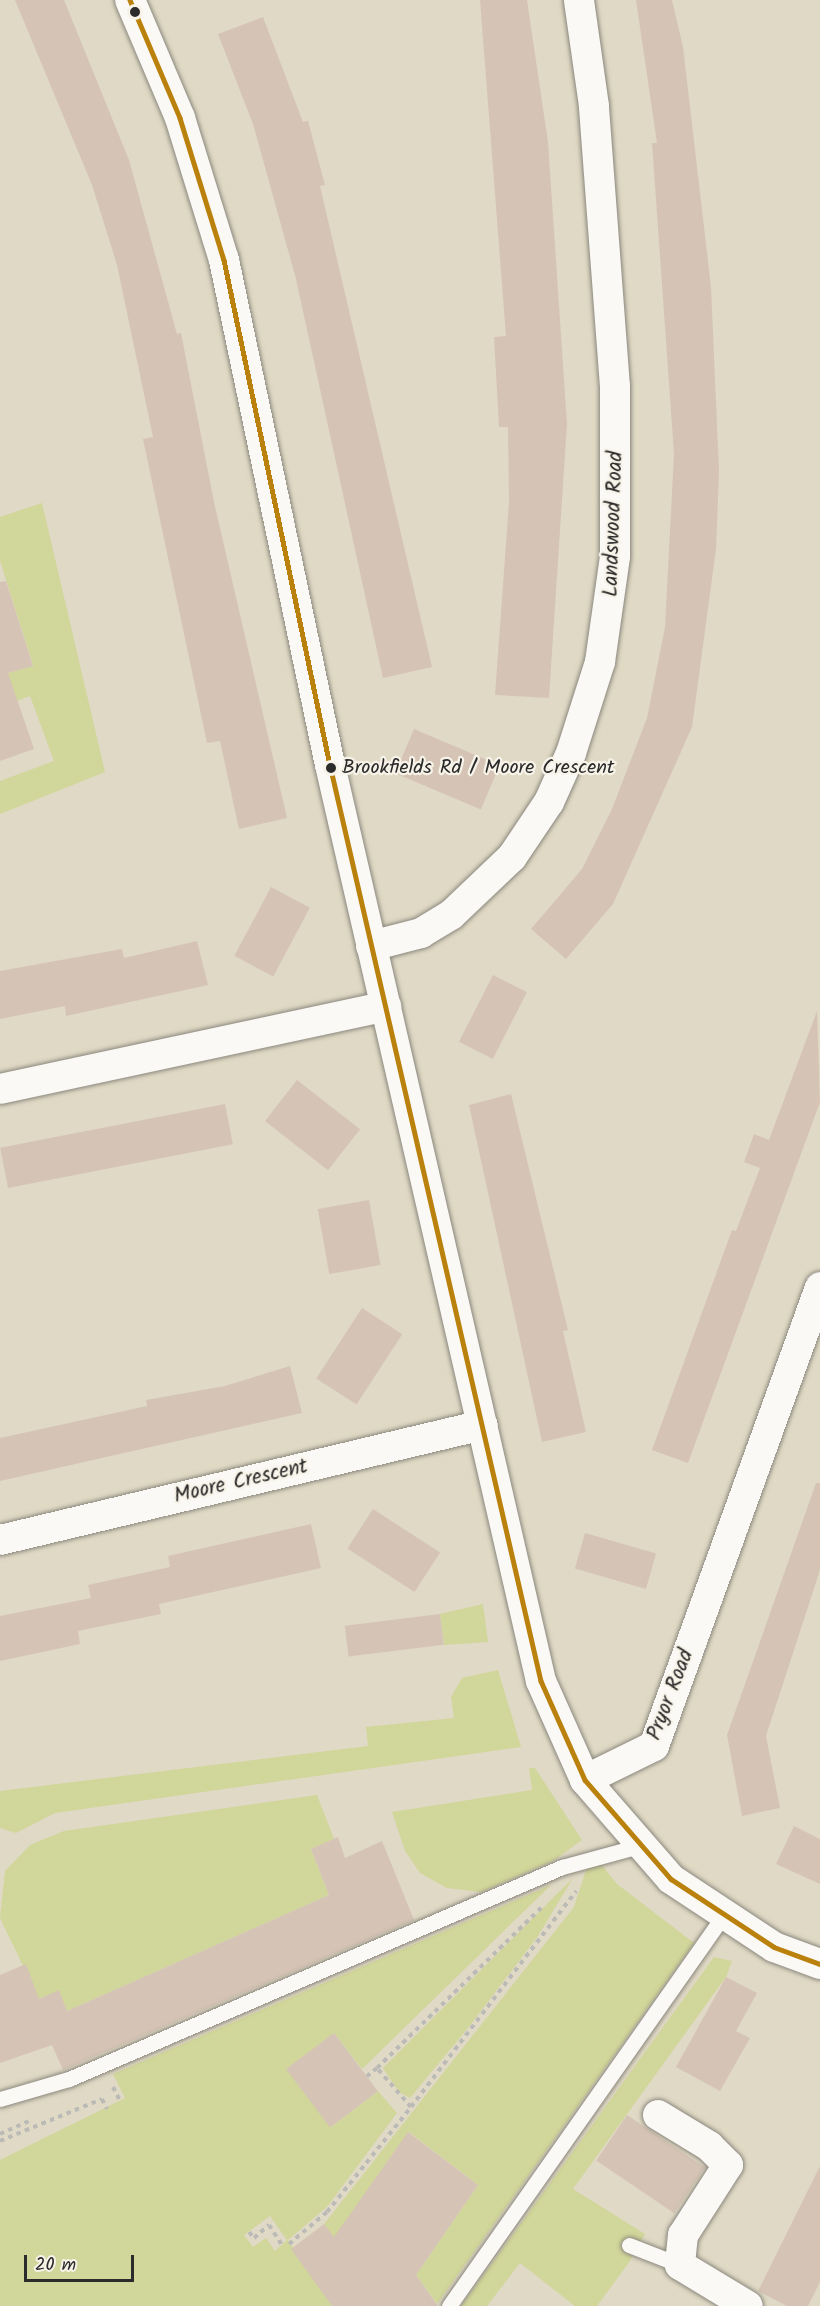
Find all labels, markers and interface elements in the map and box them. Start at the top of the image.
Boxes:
unlabelled marker [129,6,141,18]
street label: Landswood Road [599,451,629,597]
place label: Brookfields Rd / Moore Crescent [342,756,615,780]
marker: Brookfields Rd / Moore Crescent [325,762,337,774]
street label: Moore Crescent [172,1454,310,1510]
street label: Pryor Road [642,1646,700,1744]
scale bar [27,2243,136,2281]
text: 20 m [35,2251,76,2280]

